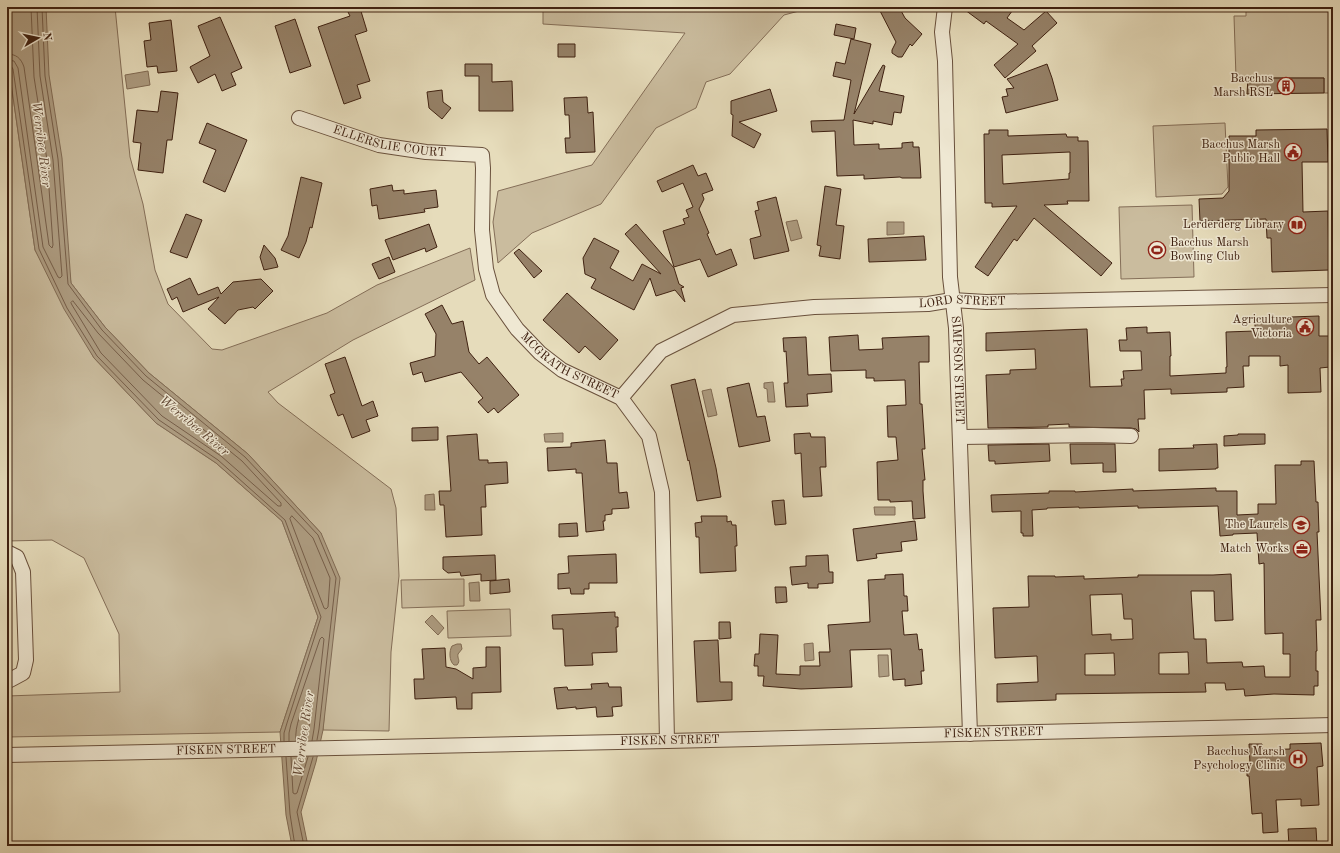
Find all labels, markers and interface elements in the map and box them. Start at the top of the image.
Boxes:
north arrow [18,18,58,58]
text: N [40,32,53,42]
place label: Bacchus Marsh RSL [1213,73,1273,99]
building icon: Bacchus Marsh RSL [1276,76,1296,96]
water label: Werribee River [29,100,53,188]
street label: ELLERSLIE COURT [331,124,446,159]
place label: Bacchus Marsh Public Hall [1201,139,1280,165]
public building icon: Bacchus Marsh Public Hall [1283,142,1303,162]
library icon: Lerderderg Library [1287,215,1307,235]
place label: Lerderderg Library [1183,219,1285,231]
place label: Bacchus Marsh Bowling Club [1170,237,1249,263]
sports icon: Bacchus Marsh Bowling Club [1147,240,1167,260]
street label: LORD STREET [918,294,1006,310]
place label: Agriculture Victoria [1232,314,1292,340]
street label: SIMPSON STREET [949,315,965,425]
public building icon: Agriculture Victoria [1295,317,1315,337]
street label: MCGRATH STREET [518,331,620,402]
water label: Werribee River [157,393,231,459]
school or university icon: The Laurels [1291,515,1311,535]
place label: The Laurels [1225,519,1288,531]
office icon: Match Works [1292,539,1312,559]
place label: Match Works [1220,543,1289,555]
water label: Werribee River [292,690,316,778]
street label: FISKEN STREET [944,726,1044,740]
street label: FISKEN STREET [620,734,720,748]
street label: FISKEN STREET [176,743,276,757]
place label: Bacchus Marsh Psychology Clinic [1193,746,1285,772]
hospital icon: Bacchus Marsh Psychology Clinic [1288,749,1308,769]

